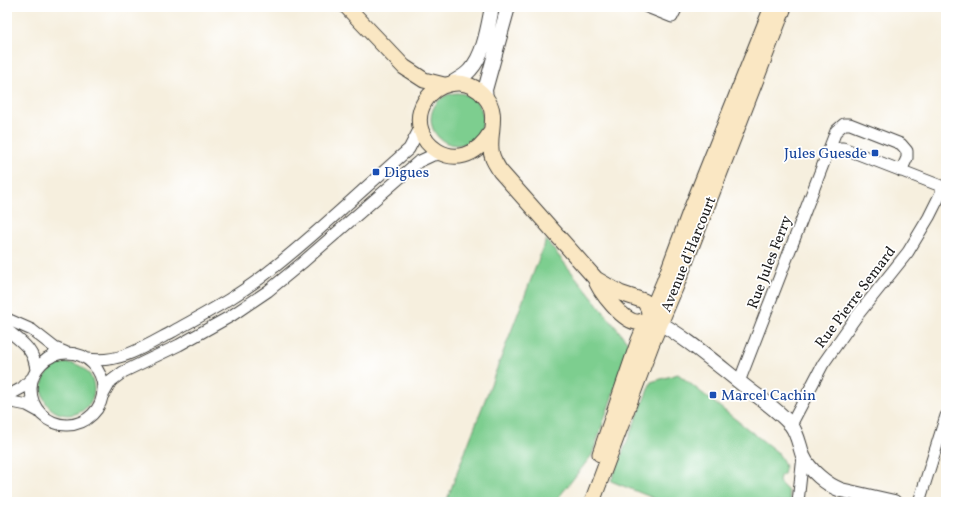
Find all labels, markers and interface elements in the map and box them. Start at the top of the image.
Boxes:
place label: Jules Guesde [784,144,867,165]
marker: Jules Guesde [870,148,880,158]
place label: Digues [384,163,429,184]
marker: Digues [371,167,381,177]
street label: Avenue d'Harcourt [657,194,722,316]
street label: Rue Jules Ferry [743,213,798,312]
street label: Rue Pierre Semard [811,243,902,353]
place label: Marcel Cachin [721,386,816,407]
marker: Marcel Cachin [708,390,718,400]

